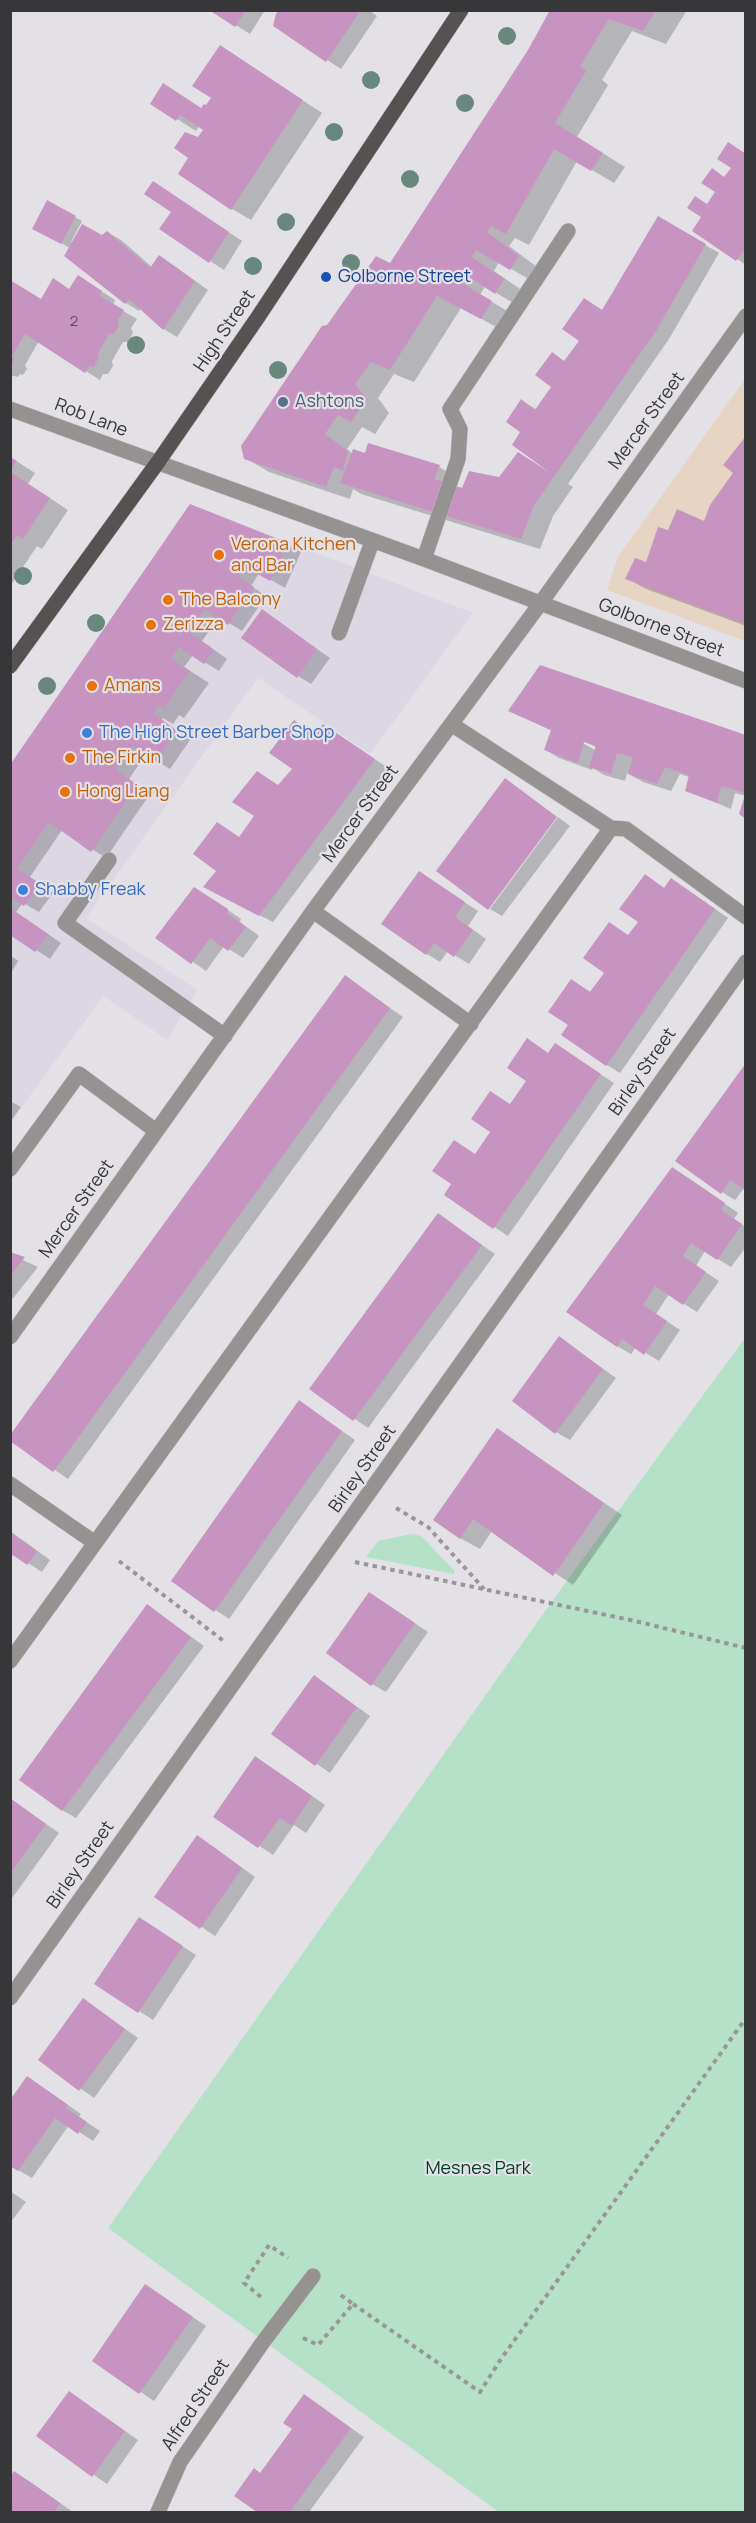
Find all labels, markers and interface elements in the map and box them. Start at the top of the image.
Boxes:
place label: Golborne Street [338,266,471,288]
marker: Golborne Street [319,270,333,284]
street label: High Street [190,286,260,376]
house number: 2 [70,313,78,331]
street label: Mercer Street [604,368,690,474]
place label: Ashtons [295,391,364,413]
street label: Rob Lane [51,394,131,442]
marker: Ashtons [276,395,290,409]
place label: Verona Kitchen and Bar [231,534,356,576]
marker: Verona Kitchen and Bar [212,548,226,562]
place label: The Balcony [180,589,281,611]
marker: The Balcony [161,593,175,607]
street label: Golborne Street [595,594,727,662]
place label: Zerizza [163,614,224,636]
marker: Zerizza [144,618,158,632]
place label: Amans [104,675,161,697]
marker: Amans [85,679,99,693]
place label: The High Street Barber Shop [99,722,334,744]
marker: The High Street Barber Shop [80,726,94,740]
place label: The Firkin [82,747,161,769]
marker: The Firkin [63,751,77,765]
street label: Mercer Street [318,761,404,867]
place label: Hong Liang [77,781,170,803]
marker: Hong Liang [58,785,72,799]
place label: Shabby Freak [35,879,145,901]
marker: Shabby Freak [16,883,30,897]
street label: Birley Street [605,1024,681,1120]
street label: Mercer Street [35,1156,119,1262]
street label: Birley Street [325,1421,401,1517]
street label: Birley Street [43,1817,119,1913]
park label: Mesnes Park [425,2158,531,2180]
street label: Alfred Street [157,2355,235,2455]

